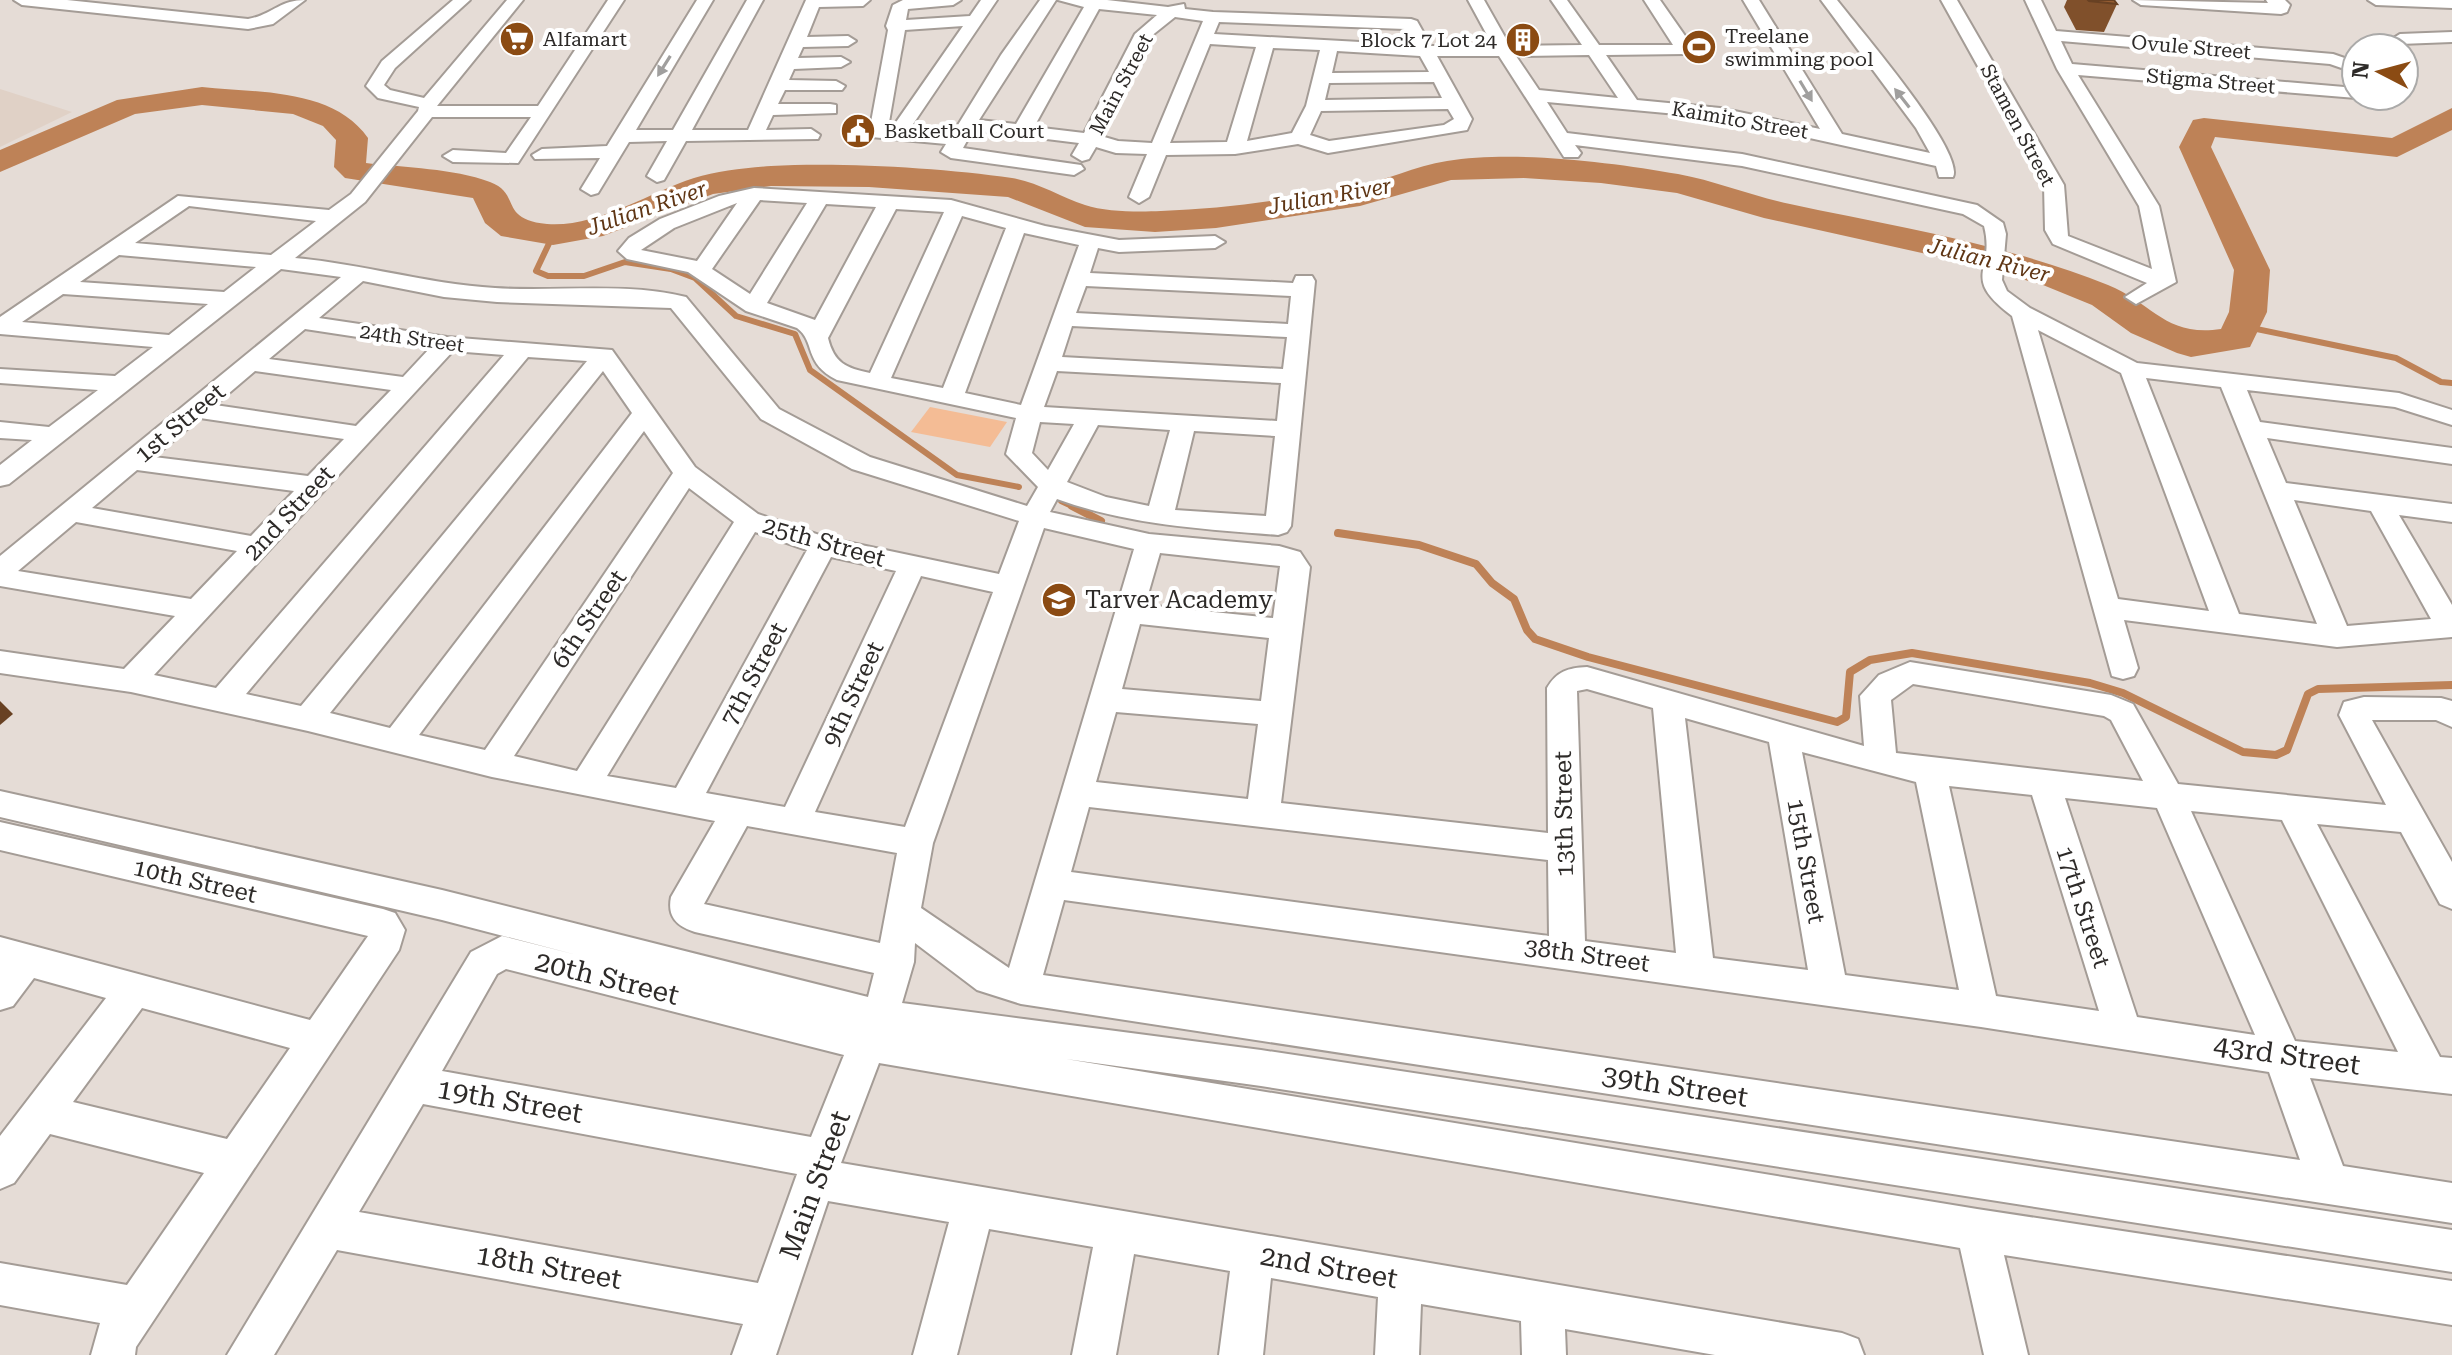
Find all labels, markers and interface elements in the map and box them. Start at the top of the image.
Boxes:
supermarket icon: Alfamart [498,20,536,58]
building icon: Block 7 Lot 24 [1504,21,1542,59]
place label: Treelane swimming pool [1725,24,1873,71]
place label: Alfamart [543,27,627,51]
place label: Block 7 Lot 24 [1360,28,1498,52]
sports icon: Treelane swimming pool [1680,28,1718,66]
street label: Main Street [1084,29,1158,139]
street label: Ovule Street [2130,30,2252,64]
north arrow [2340,32,2420,112]
one-way arrow [658,55,672,77]
street label: Stamen Street [1976,60,2061,191]
text: N [2347,60,2374,80]
street label: Stigma Street [2146,63,2277,99]
one-way arrow [1798,79,1813,102]
one-way arrow [1894,88,1910,108]
street label: Kaimito Street [1670,96,1811,144]
public building icon: Basketball Court [839,112,877,150]
place label: Basketball Court [884,119,1045,143]
water label: Julian River [1265,173,1394,219]
water label: Julian River [583,176,710,240]
water label: Julian River [1924,233,2053,287]
street label: 24th Street [358,319,466,357]
street label: 1st Street [129,377,231,469]
street label: 2nd Street [238,460,340,566]
street label: 25th Street [759,511,889,573]
street label: 6th Street [546,564,632,674]
school or university icon: Tarver Academy [1040,581,1078,619]
place label: Tarver Academy [1085,586,1274,614]
street label: 7th Street [715,618,793,730]
street label: 9th Street [816,637,890,751]
street label: 13th Street [1549,751,1579,877]
street label: 15th Street [1781,796,1831,926]
street label: 17th Street [2050,843,2116,971]
street label: 10th Street [130,853,260,909]
street label: 38th Street [1523,932,1651,978]
street label: 20th Street [532,944,682,1012]
street label: 43rd Street [2211,1028,2363,1082]
street label: 39th Street [1600,1058,1750,1114]
street label: 19th Street [435,1072,585,1130]
street label: Main Street [773,1106,857,1264]
street label: 18th Street [474,1238,624,1296]
street label: 2nd Street [1258,1239,1400,1295]

